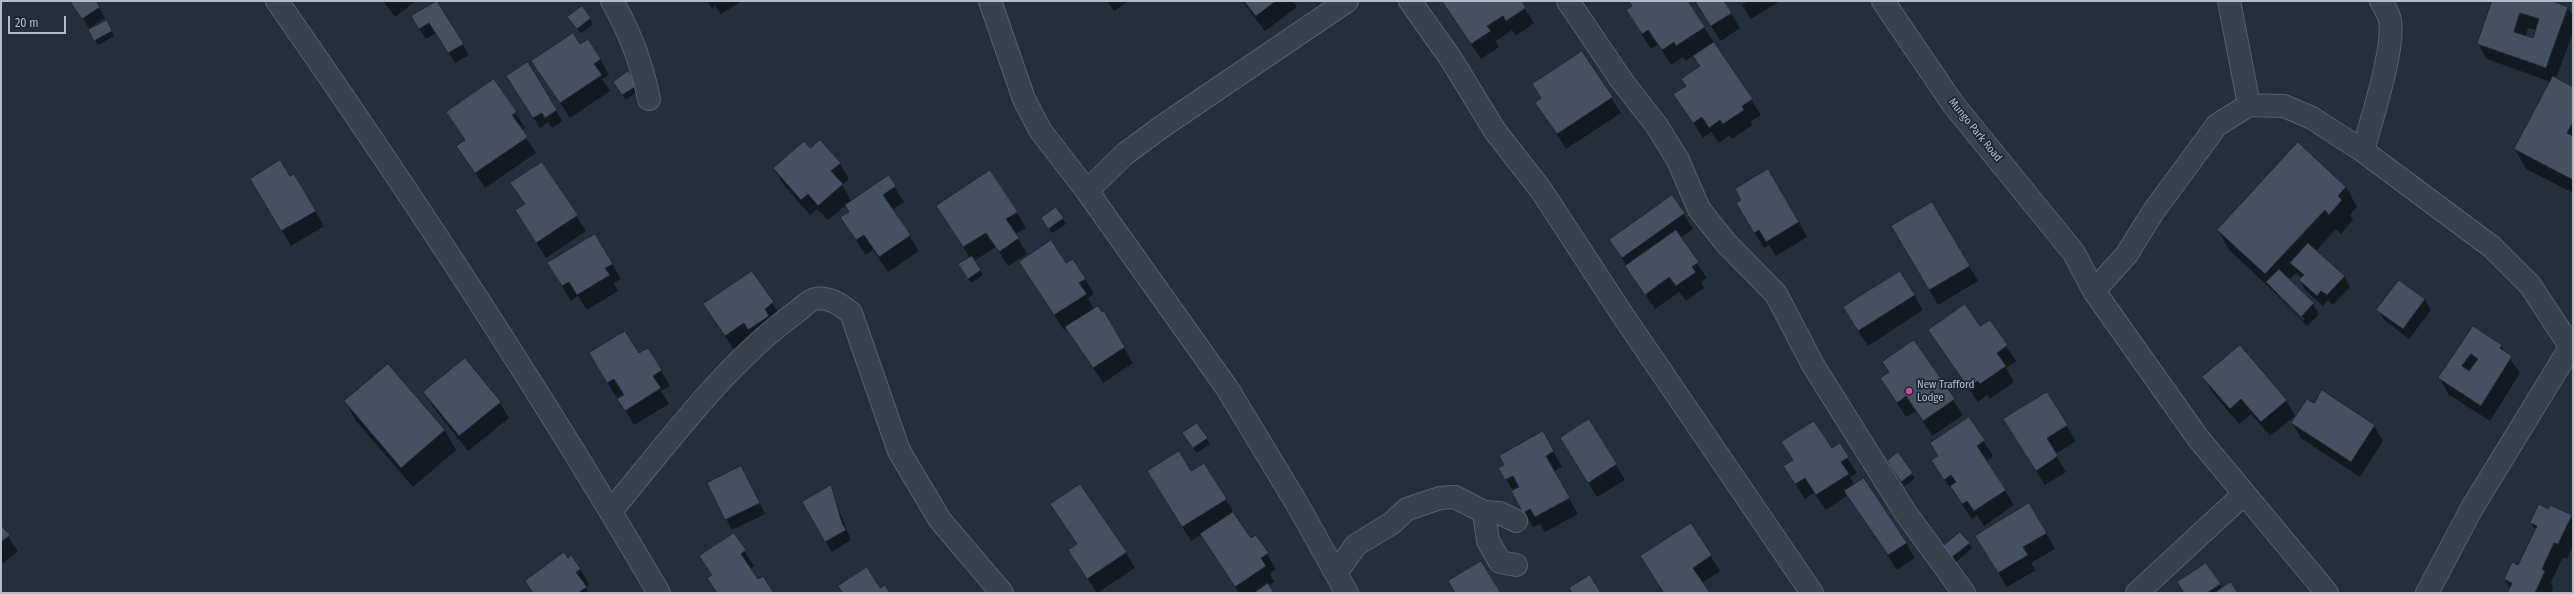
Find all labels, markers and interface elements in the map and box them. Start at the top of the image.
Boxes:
scale bar [10,8,68,34]
text: 20 m [15,16,39,30]
street label: Mungo Park Road [1945,96,2005,164]
place label: New Trafford Lodge [1917,378,1974,404]
marker: New Trafford Lodge [1904,386,1914,396]

